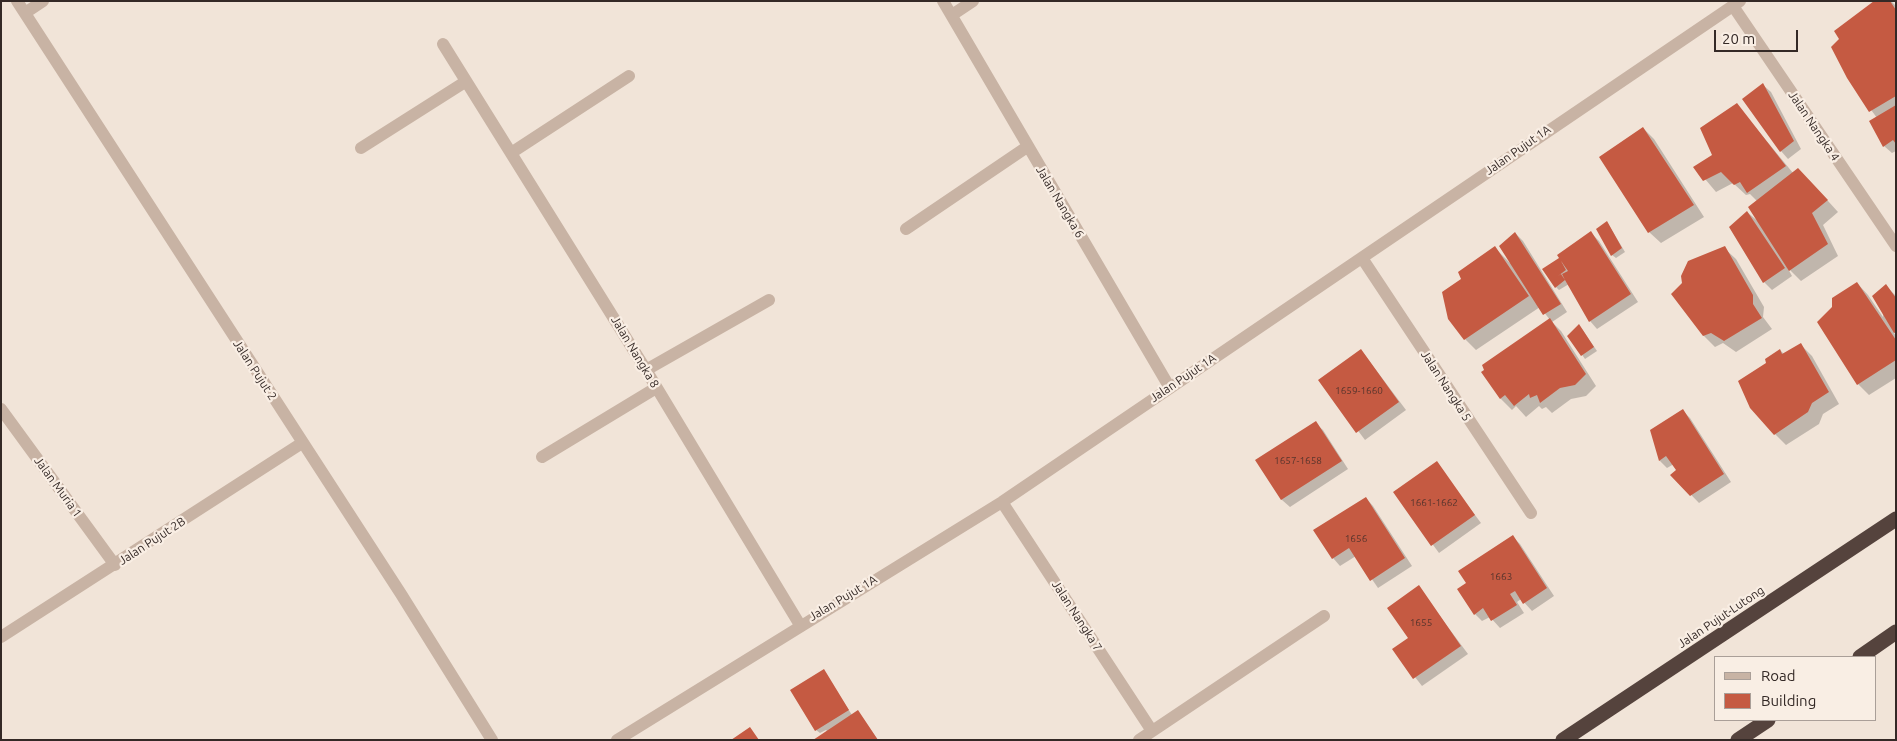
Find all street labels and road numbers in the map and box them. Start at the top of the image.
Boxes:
street label: Jalan Nangka 4 [1785,88,1843,164]
street label: Jalan Pujut 1A [1482,122,1554,178]
street label: Jalan Nangka 6 [1033,163,1087,241]
street label: Jalan Nangka 8 [608,313,662,391]
street label: Jalan Pujut 2 [230,337,280,403]
street label: Jalan Nangka 5 [1418,348,1474,424]
street label: Jalan Pujut 1A [1147,351,1219,405]
street label: Jalan Muria 1 [31,454,85,520]
street label: Jalan Pujut 2B [116,514,188,568]
street label: Jalan Pujut 1A [806,572,880,624]
street label: Jalan Nangka 7 [1049,578,1105,654]
street label: Jalan Pujut-Lutong [1675,583,1767,651]

